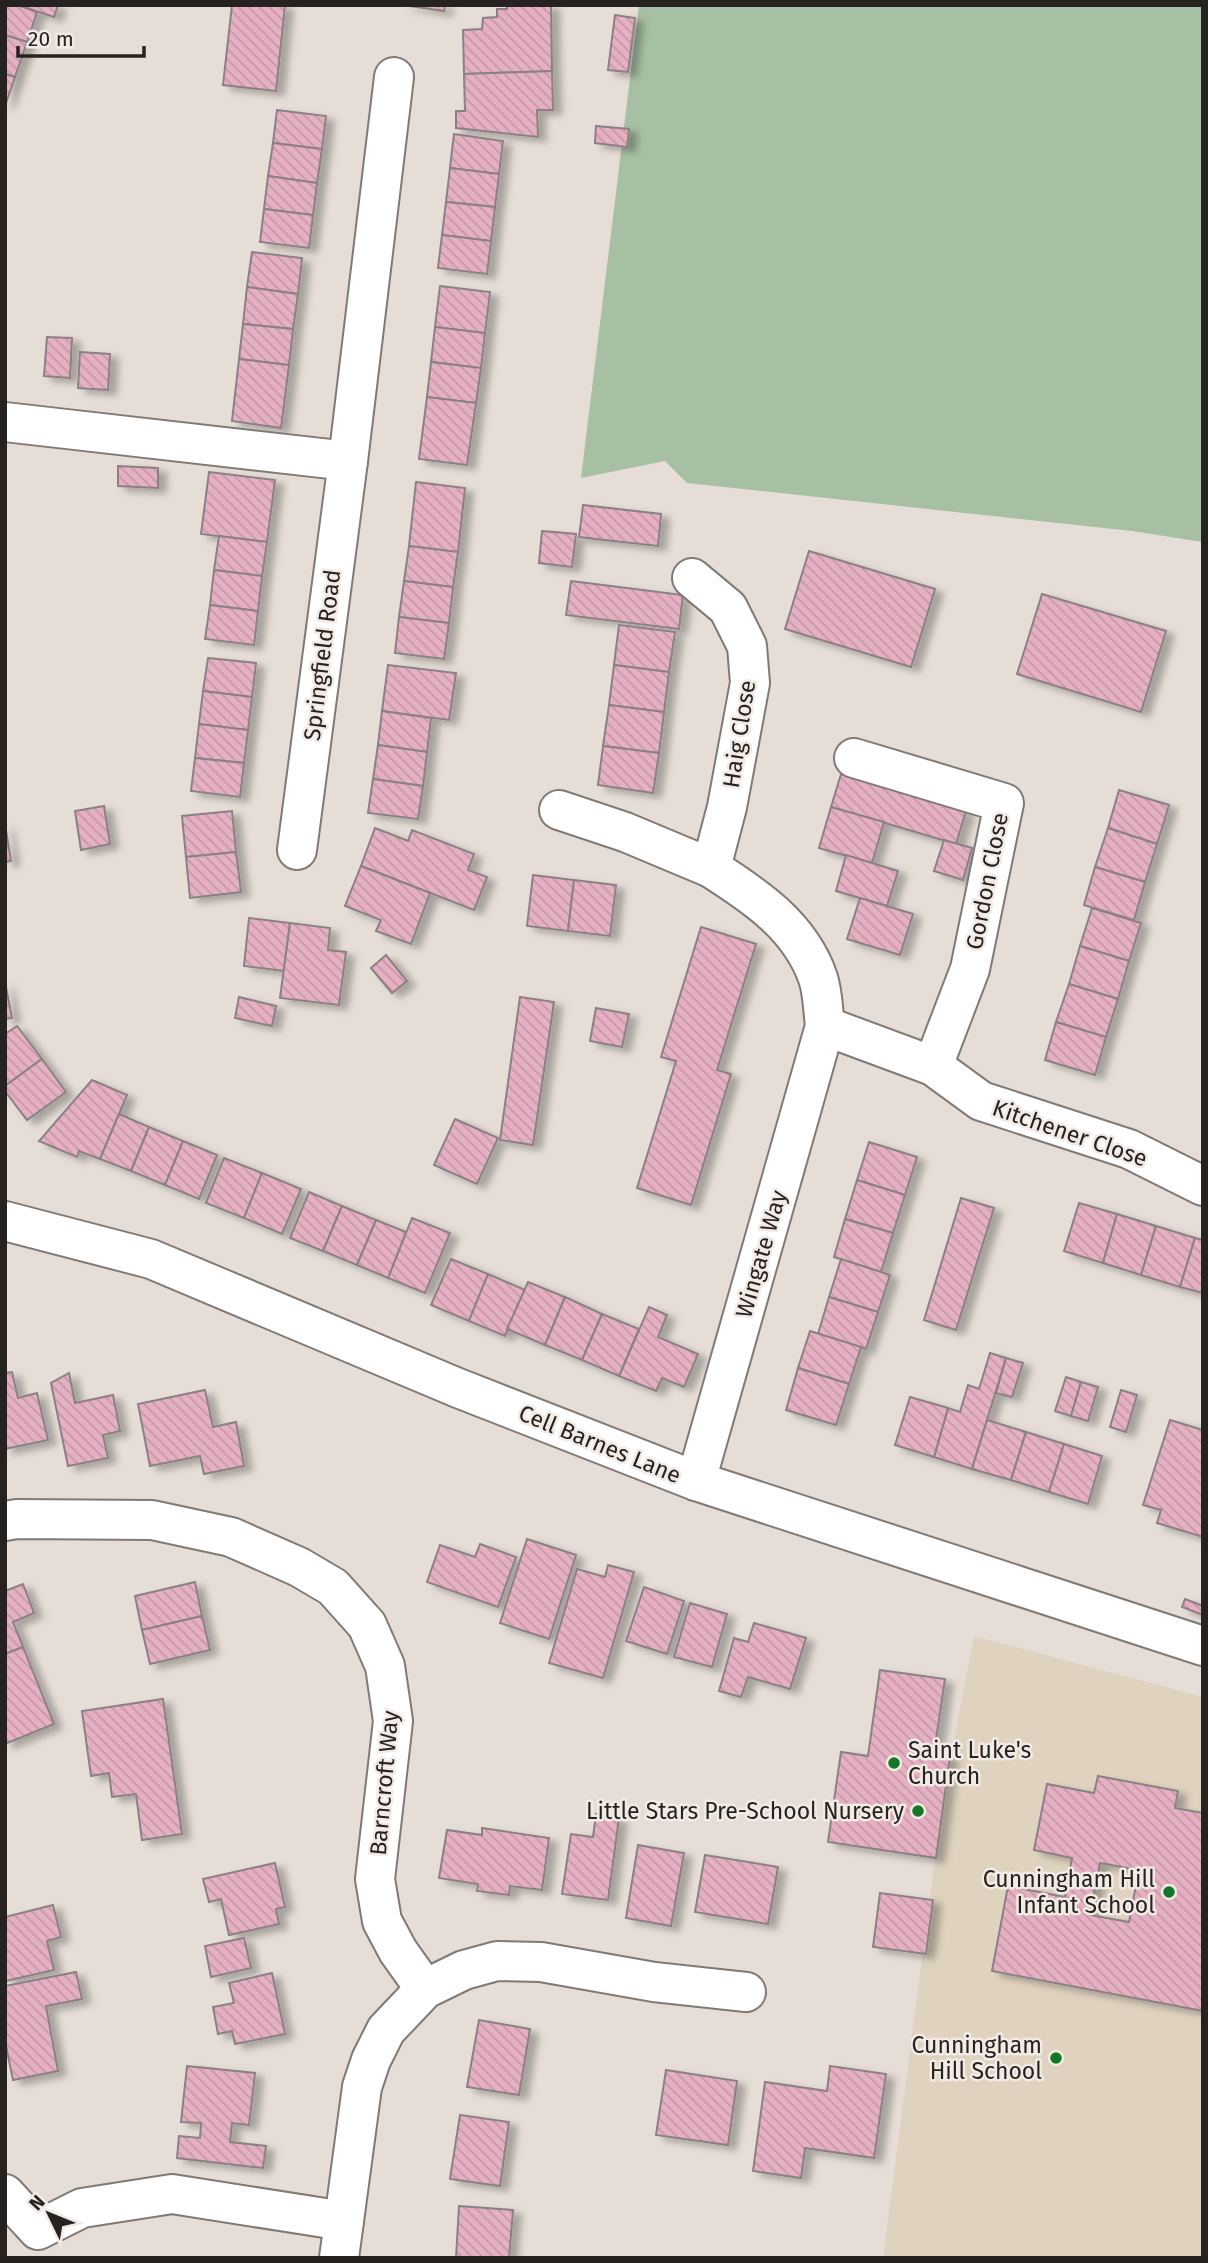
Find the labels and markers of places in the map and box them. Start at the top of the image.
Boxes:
place label: Saint Luke's Church [908,1736,1031,1790]
marker: Saint Luke's Church [886,1755,902,1771]
place label: Little Stars Pre-School Nursery [586,1797,905,1825]
marker: Little Stars Pre-School Nursery [910,1803,926,1819]
place label: Cunningham Hill Infant School [983,1865,1155,1919]
marker: Cunningham Hill Infant School [1161,1884,1177,1900]
place label: Cunningham Hill School [912,2031,1042,2085]
marker: Cunningham Hill School [1048,2050,1064,2066]

